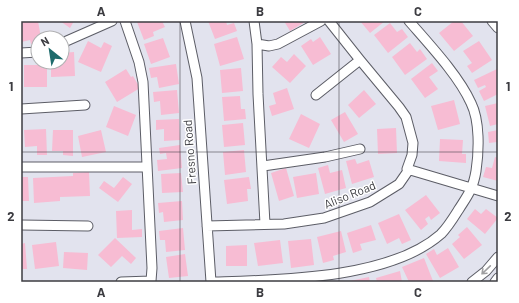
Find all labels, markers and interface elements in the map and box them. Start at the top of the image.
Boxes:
text: A [97,3,106,19]
text: B [256,3,264,19]
text: C [414,3,422,19]
north arrow [30,30,70,70]
text: N [38,33,51,48]
text: 1 [9,78,13,94]
text: 1 [506,78,510,94]
street label: Fresno Road [180,119,198,185]
street label: Aliso Road [322,177,377,211]
text: 2 [7,208,15,224]
text: 2 [504,208,512,224]
one-way arrow [481,265,491,275]
text: A [97,284,106,300]
text: B [256,284,264,300]
text: C [414,284,422,300]

